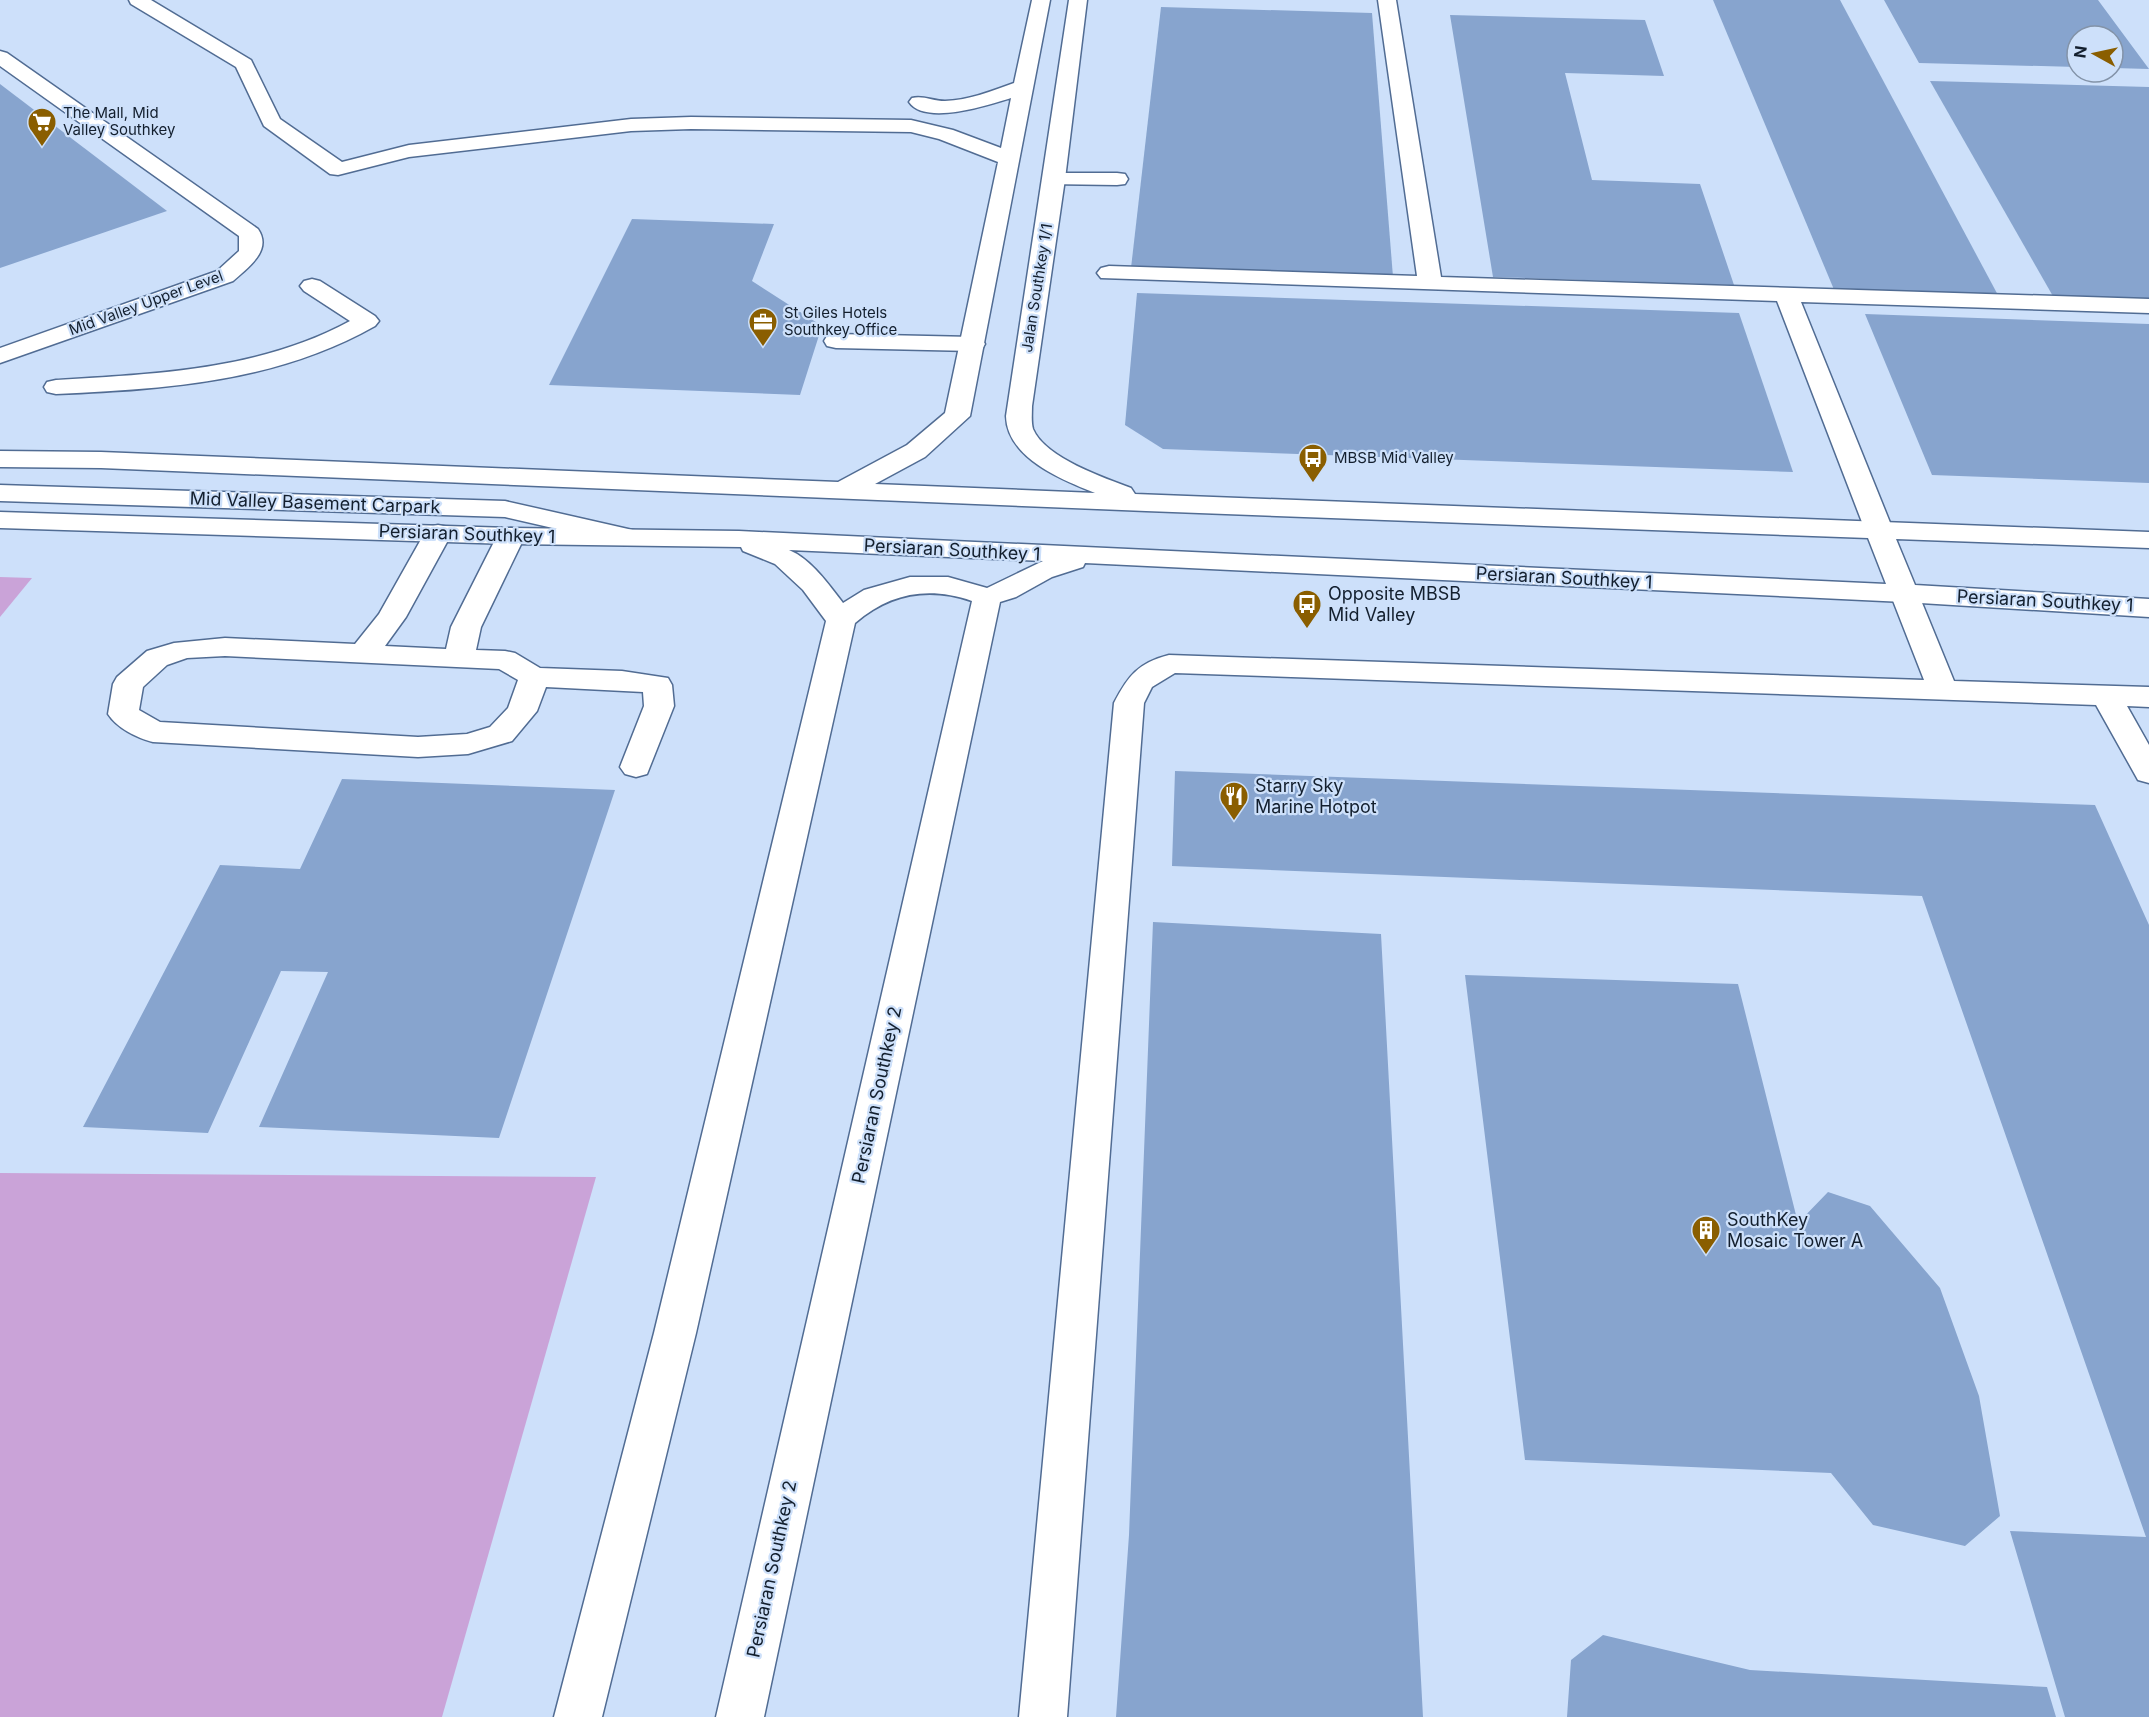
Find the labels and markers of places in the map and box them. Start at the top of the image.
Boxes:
place label: The Mall, Mid Valley Southkey [63,103,176,139]
supermarket icon: The Mall, Mid Valley Southkey [26,106,58,148]
place label: St Giles Hotels Southkey Office [784,303,897,339]
office icon: St Giles Hotels Southkey Office [747,306,779,348]
bus stop icon: MBSB Mid Valley [1297,442,1329,484]
place label: MBSB Mid Valley [1334,448,1454,467]
place label: Opposite MBSB Mid Valley [1328,583,1461,625]
bus stop icon: Opposite MBSB Mid Valley [1291,588,1323,630]
place label: Starry Sky Marine Hotpot [1255,775,1377,817]
restaurant icon: Starry Sky Marine Hotpot [1218,780,1250,822]
place label: SouthKey Mosaic Tower A [1727,1209,1863,1251]
building icon: SouthKey Mosaic Tower A [1690,1214,1722,1256]

